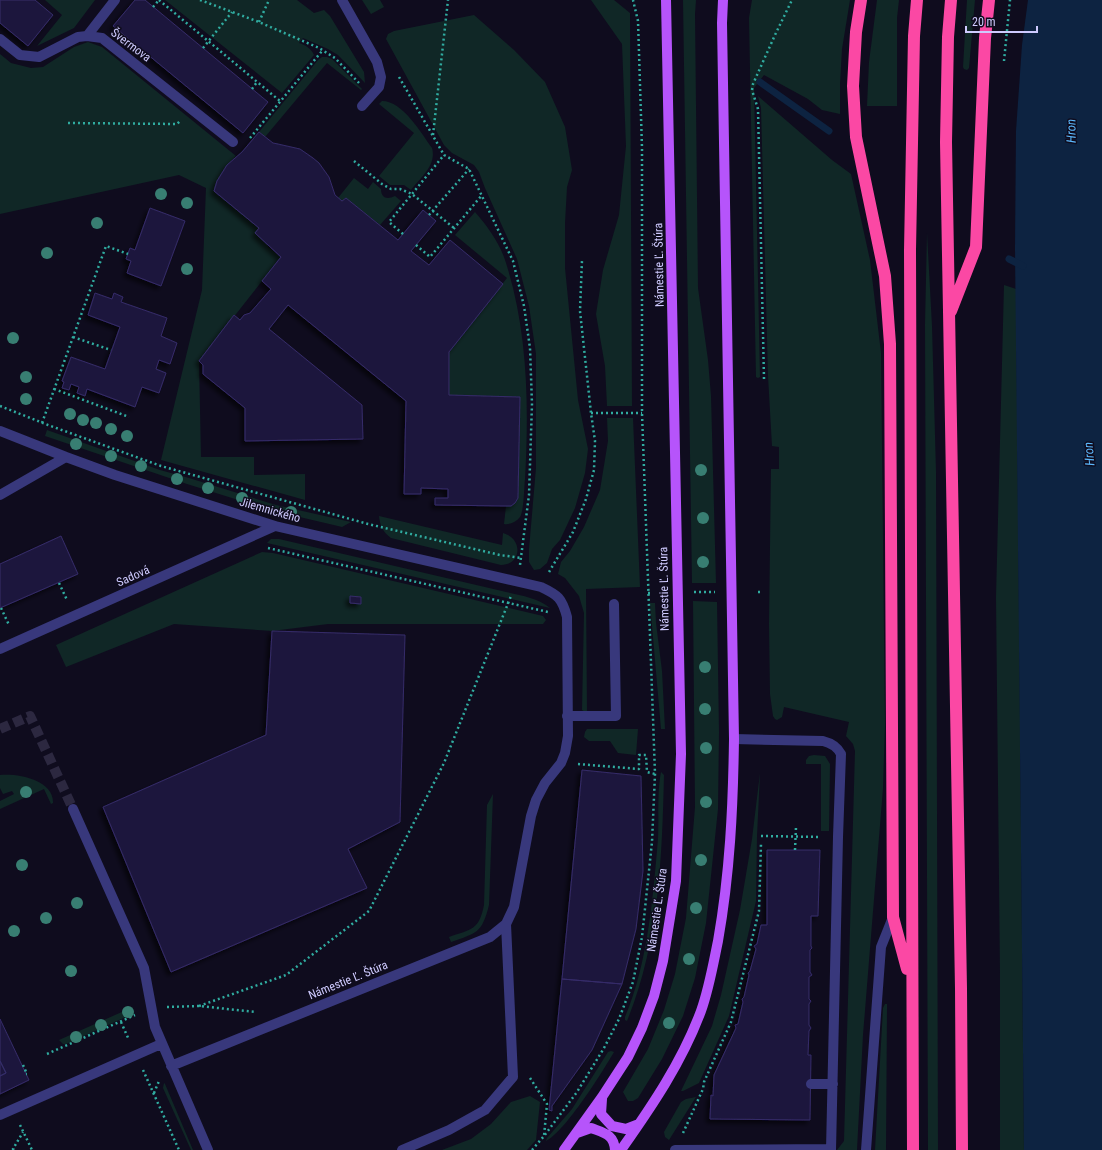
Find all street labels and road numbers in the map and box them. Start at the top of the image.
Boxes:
street label: Švermova [108,25,155,65]
street label: Námestie Ľ. Štúra [650,222,667,307]
street label: Jilemnického [238,495,302,525]
street label: Námestie Ľ. Štúra [655,546,672,631]
street label: Sadová [114,562,152,589]
street label: Námestie Ľ. Štúra [643,867,670,953]
street label: Námestie Ľ. Štúra [306,957,390,1002]

